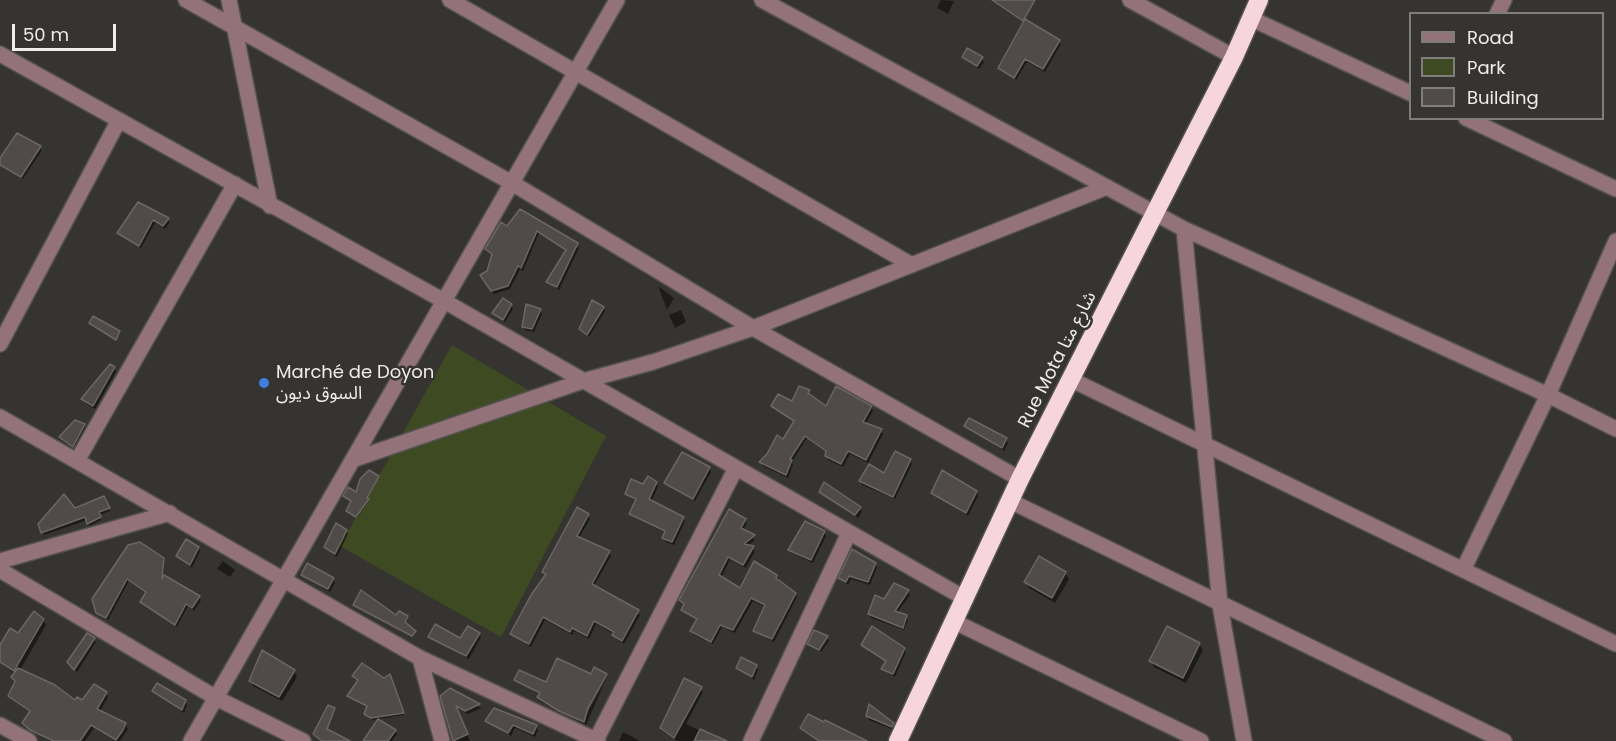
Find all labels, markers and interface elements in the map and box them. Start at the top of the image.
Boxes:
scale bar [15,12,118,50]
legend [1409,12,1604,120]
text: 50 m [23,22,69,47]
text: Road [1467,25,1514,50]
text: Park [1467,55,1506,80]
text: Building [1467,85,1539,110]
street label: Rue Mota شارع متا [1014,288,1102,432]
place label: Marché de Doyon السوق ديون [276,362,434,404]
marker: Marché de Doyon السوق ديون [257,376,271,390]

